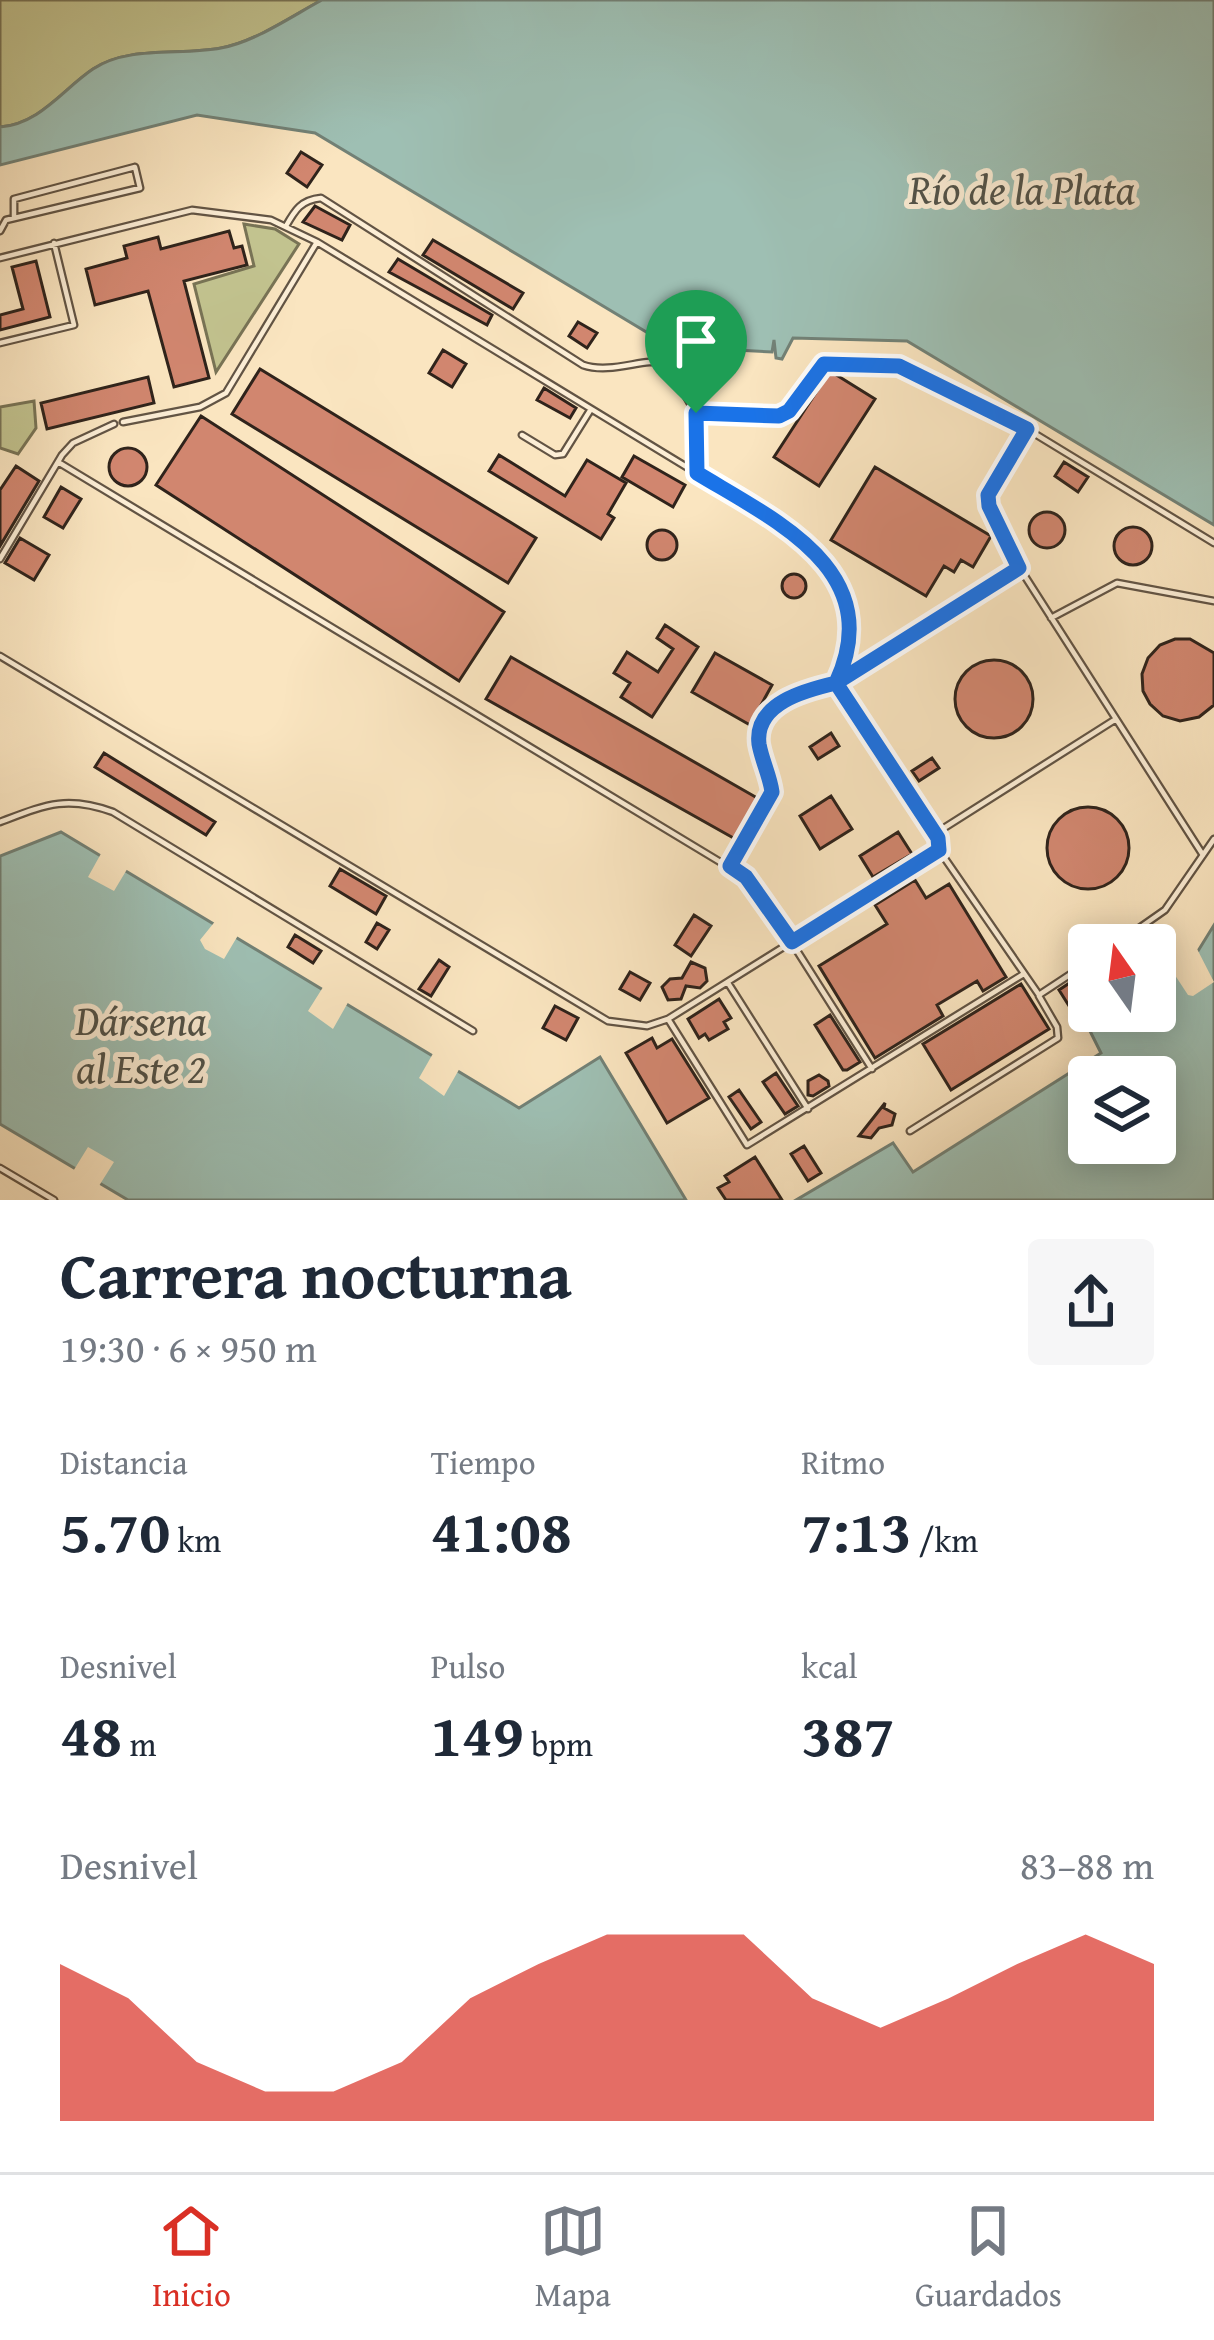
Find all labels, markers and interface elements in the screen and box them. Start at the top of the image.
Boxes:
water label: Río de la Plata [908,158,1136,219]
pin [645,290,747,413]
icon: arrive [663,308,729,374]
north arrow [1068,924,1176,1032]
map controls [1068,924,1176,1164]
water label: Dársena al Este 2 [74,989,207,1098]
button: layers [1068,1056,1176,1164]
text: Carrera nocturna [60,1225,572,1322]
button: share [1028,1239,1154,1365]
text: 19:30 · 6 × 950 m [60,1319,317,1376]
text: Distancia [60,1438,188,1486]
text: Tiempo [431,1438,536,1486]
text: Ritmo [801,1438,885,1486]
text: 5.70 [60,1486,170,1574]
text: 41:08 [431,1486,572,1574]
text: 7:13 [801,1486,912,1574]
text: km [170,1516,221,1564]
text: /km [912,1516,978,1564]
text: Desnivel [60,1642,177,1690]
text: Pulso [431,1642,505,1690]
text: kcal [801,1642,858,1690]
text: 48 [60,1690,122,1778]
text: 149 [431,1690,524,1778]
text: 387 [801,1690,895,1778]
text: m [122,1720,156,1768]
text: bpm [524,1720,593,1768]
text: Desnivel [60,1836,198,1893]
text: 83–88 m [1020,1836,1154,1893]
tab: Inicio [152,2198,231,2318]
tab: Mapa [535,2198,611,2318]
tab: Guardados [915,2198,1062,2318]

